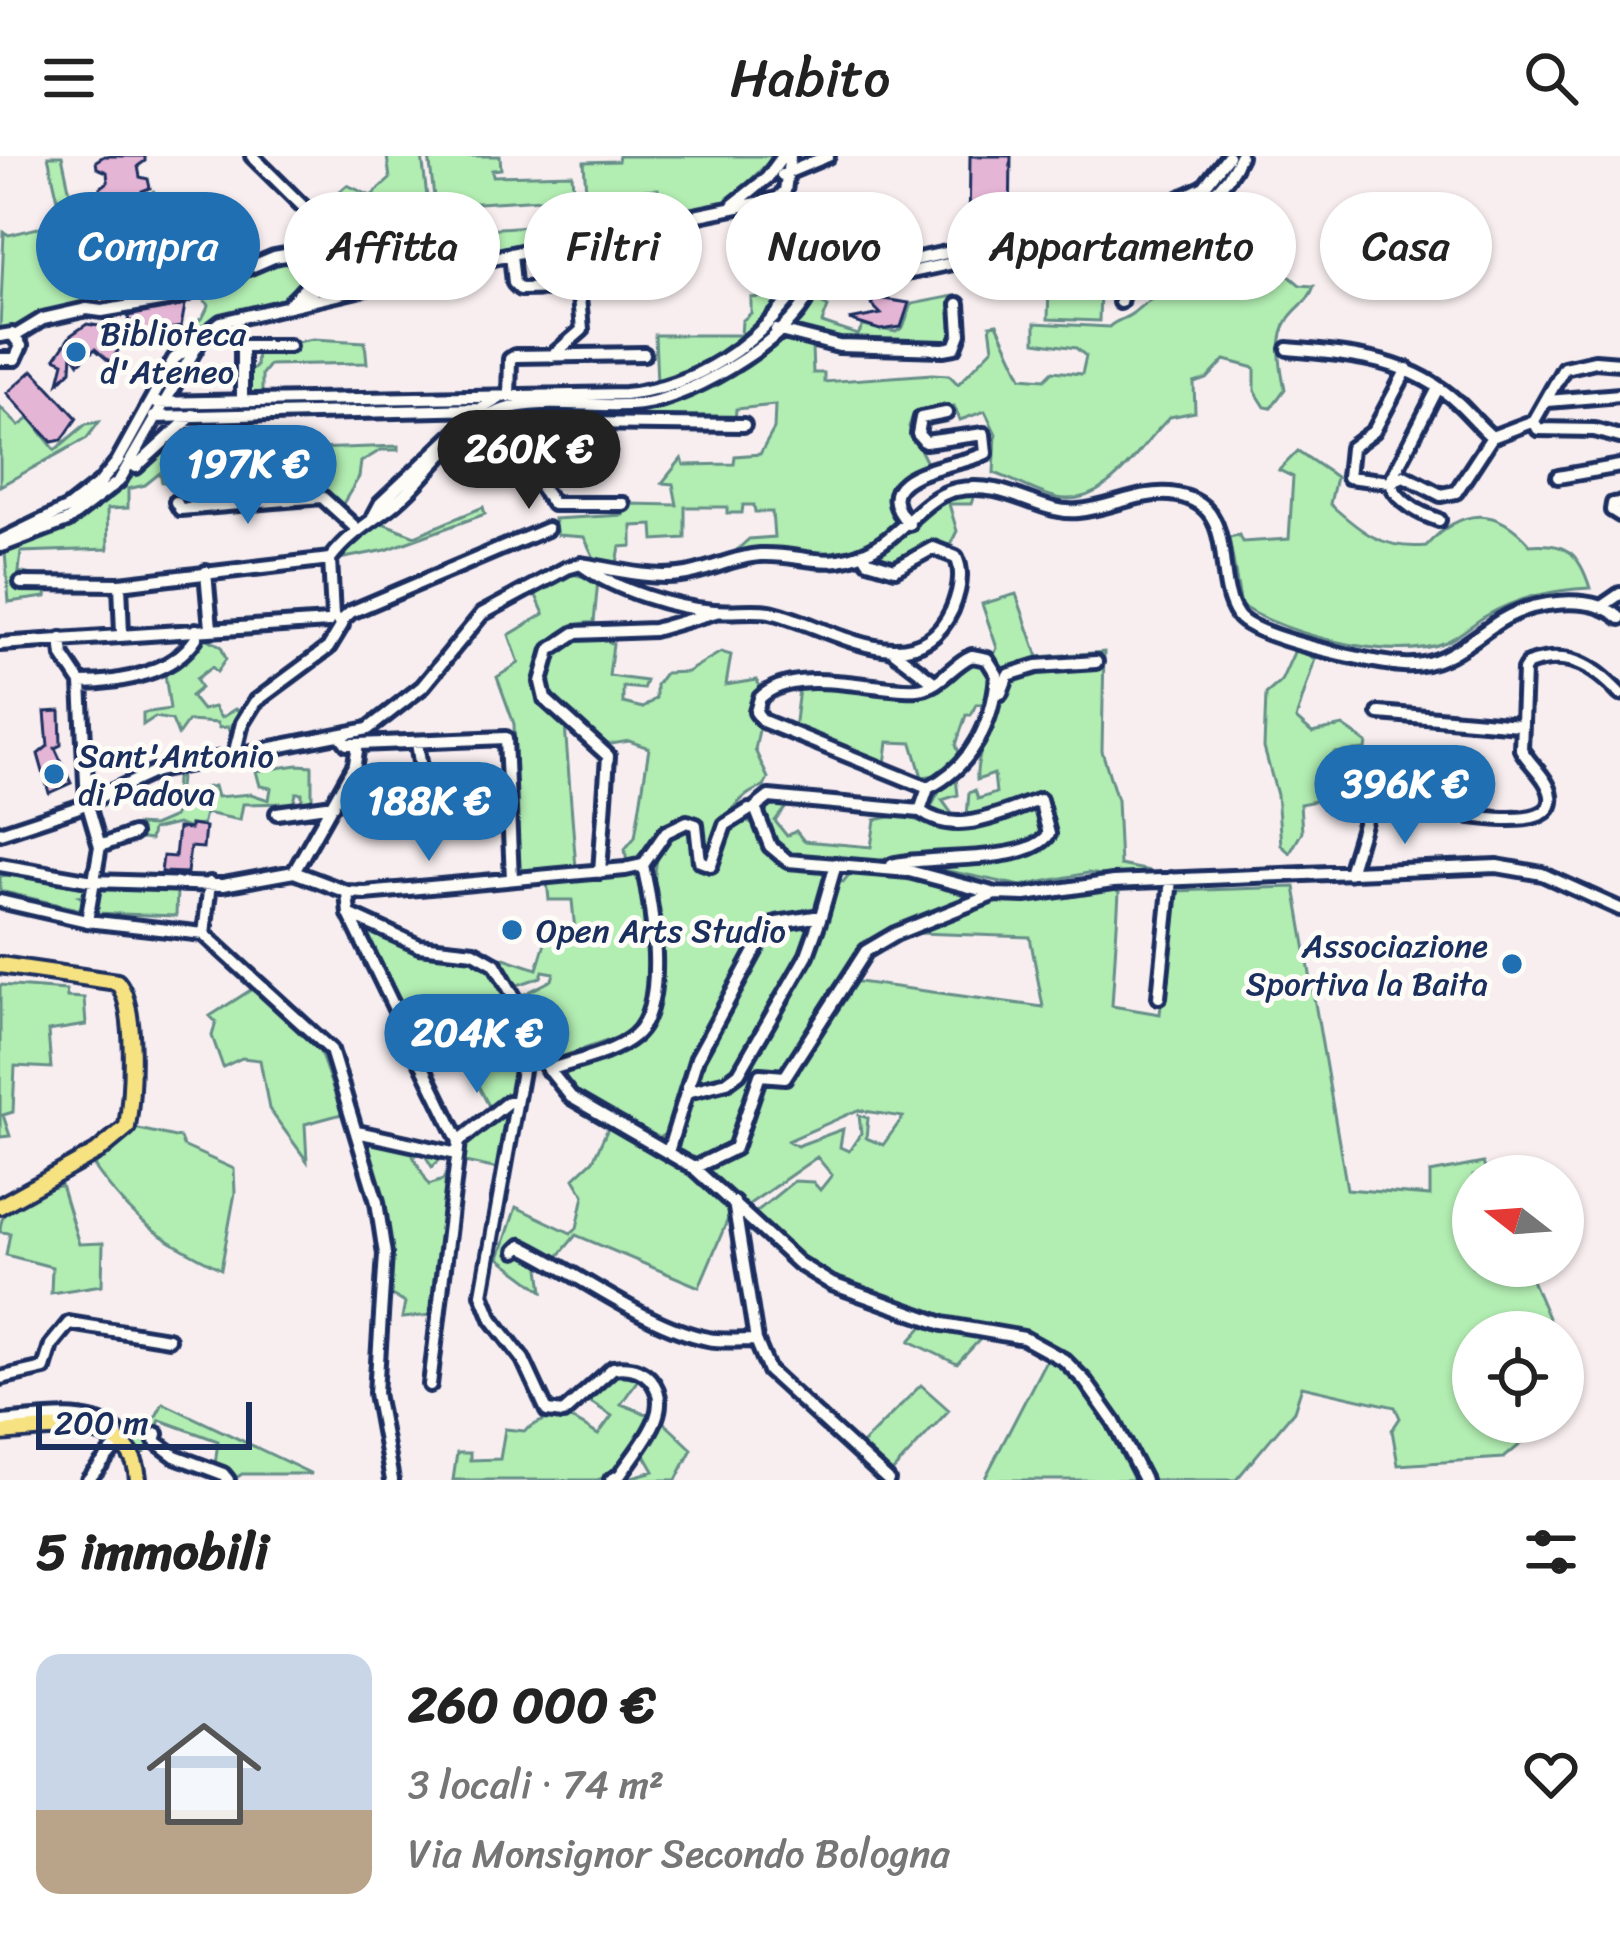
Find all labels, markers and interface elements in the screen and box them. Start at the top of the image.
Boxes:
text: Habito [730,30,890,126]
icon: menu [36,45,102,111]
icon: search [1518,45,1584,111]
chip: Compra [36,192,260,300]
chip: Affitta [284,192,500,300]
chip: Filtri [524,192,702,300]
chip: Nuovo [726,192,923,300]
chip: Appartamento [947,192,1296,300]
chip: Casa [1320,192,1492,300]
place label: Biblioteca d'Ateneo [100,305,247,401]
marker: Biblioteca d'Ateneo [63,339,89,365]
pin: 260K € [431,410,627,512]
text: 260K € [464,414,594,483]
pin: 197K € [150,425,346,527]
text: 197K € [187,429,309,498]
place label: Sant'Antonio di Padova [78,727,274,823]
pin: 396K € [1307,745,1503,847]
text: 396K € [1341,749,1469,818]
marker: Sant'Antonio di Padova [41,761,67,787]
pin: 188K € [331,762,527,864]
text: 188K € [367,766,491,835]
place label: Open Arts Studio [536,902,786,960]
marker: Open Arts Studio [499,917,525,943]
place label: Associazione Sportiva la Baita [1246,917,1488,1013]
marker: Associazione Sportiva la Baita [1499,951,1525,977]
pin: 204K € [379,994,575,1096]
text: 204K € [411,998,543,1067]
north arrow [1452,1155,1584,1287]
map controls [1452,1155,1584,1443]
button: locate [1452,1311,1584,1443]
text: 200 m [54,1394,149,1452]
scale bar [36,1396,252,1449]
text: 5 immobili [36,1507,269,1597]
icon: filters [1518,1519,1584,1585]
text: 260 000 € [408,1660,656,1750]
icon: home [132,1702,276,1846]
icon: heart [1518,1741,1584,1807]
text: 3 locali · 74 m² [408,1750,664,1819]
text: Via Monsignor Secondo Bologna [408,1819,950,1888]

